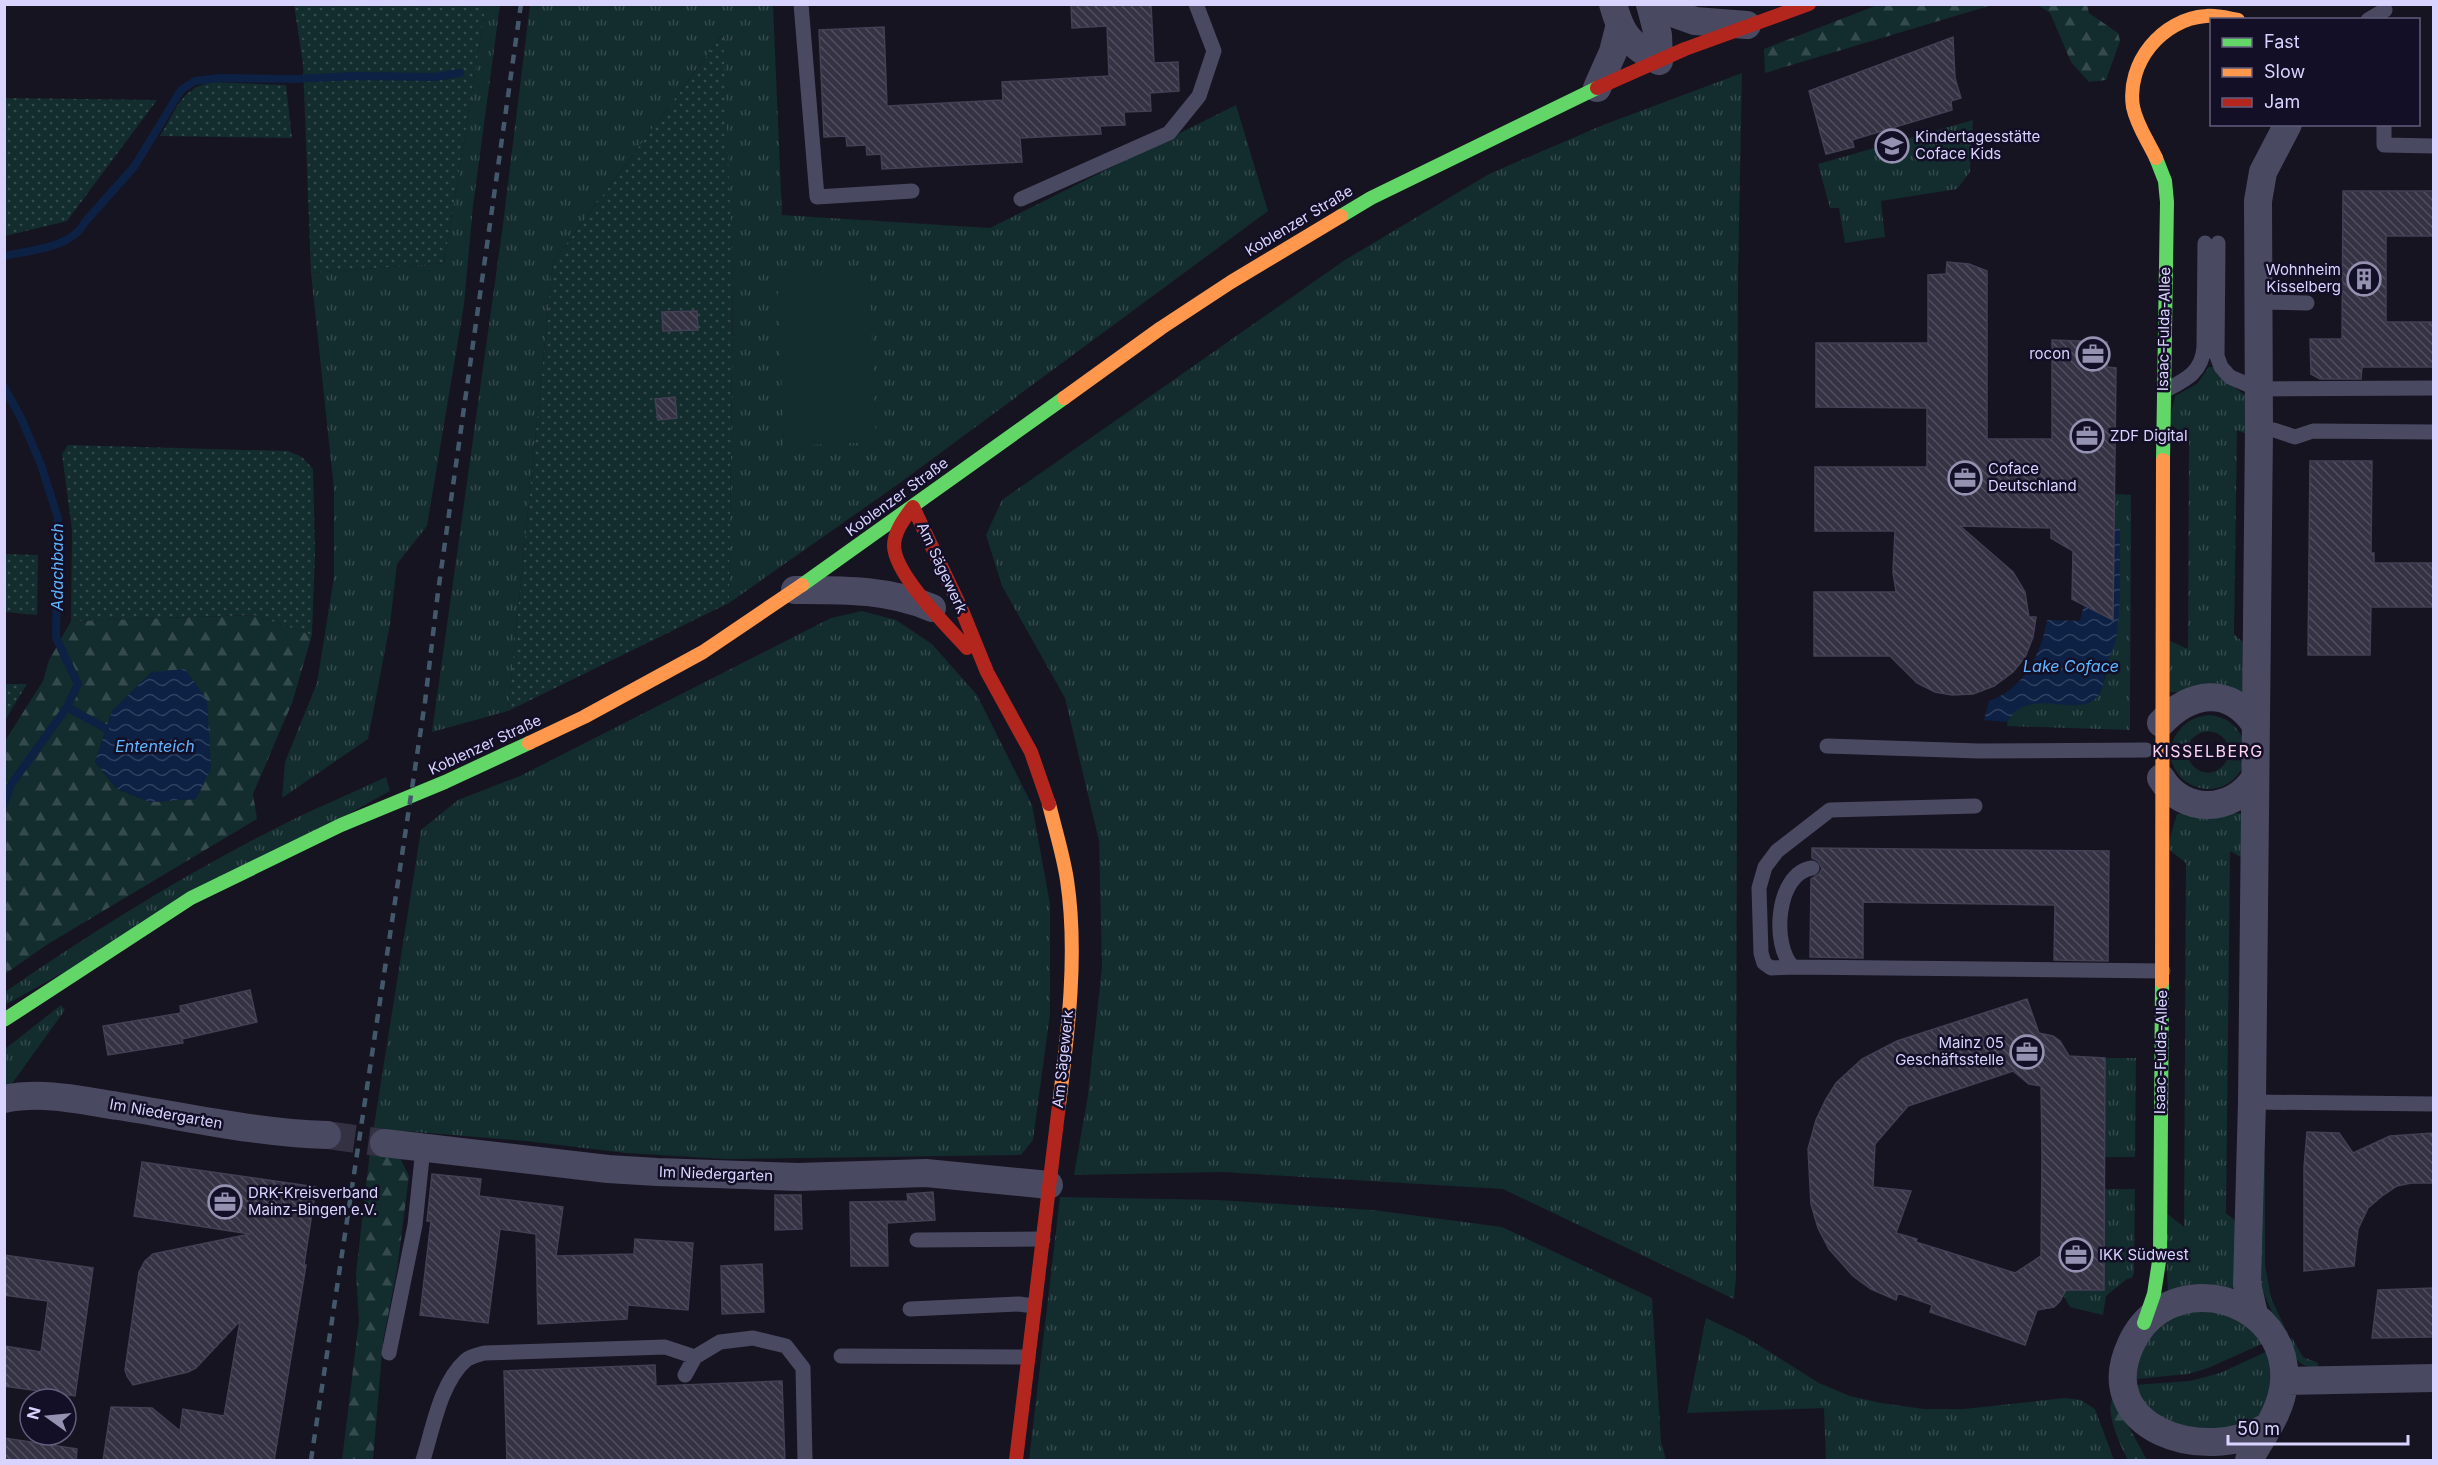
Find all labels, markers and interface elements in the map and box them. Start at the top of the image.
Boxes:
legend [2210,18,2420,126]
text: Fast [2264,31,2300,52]
text: Slow [2264,61,2305,82]
text: Jam [2264,91,2300,112]
place label: Kindertagesstätte Coface Kids [1915,127,2040,163]
school or university icon: Kindertagesstätte Coface Kids [1874,128,1910,164]
street label: Koblenzer Straße [1241,181,1356,260]
place label: Wohnheim Kisselberg [2266,260,2341,296]
building icon: Wohnheim Kisselberg [2346,261,2382,297]
street label: Isaac-Fulda-Allee [2153,267,2174,391]
office icon: rocon [2075,336,2111,372]
place label: rocon [2029,344,2070,363]
office icon: ZDF Digital [2069,418,2105,454]
place label: ZDF Digital [2110,426,2188,445]
street label: Koblenzer Straße [842,453,952,540]
place label: Coface Deutschland [1988,459,2077,495]
office icon: Coface Deutschland [1947,460,1983,496]
street label: Am Sägewerk [913,519,972,617]
water label: Adachbach [47,523,67,612]
water label: Lake Coface [2023,656,2119,676]
street label: Koblenzer Straße [425,710,544,779]
water label: Ententeich [115,736,195,756]
district label: KISSELBERG [2152,741,2264,761]
street label: Isaac-Fulda-Allee [2150,990,2171,1114]
street label: Am Sägewerk [1048,1008,1077,1109]
place label: Mainz 05 Geschäftsstelle [1895,1033,2004,1069]
office icon: Mainz 05 Geschäftsstelle [2009,1034,2045,1070]
street label: Im Niedergarten [108,1094,224,1133]
street label: Im Niedergarten [659,1162,773,1185]
place label: DRK-Kreisverband Mainz-Bingen e.V. [248,1183,378,1219]
office icon: DRK-Kreisverband Mainz-Bingen e.V. [207,1184,243,1220]
office icon: IKK Südwest [2058,1237,2094,1273]
place label: IKK Südwest [2099,1245,2189,1264]
north arrow [18,1387,78,1447]
text: N [22,1405,45,1422]
scale bar [2228,1408,2408,1446]
text: 50 m [2237,1418,2280,1439]

